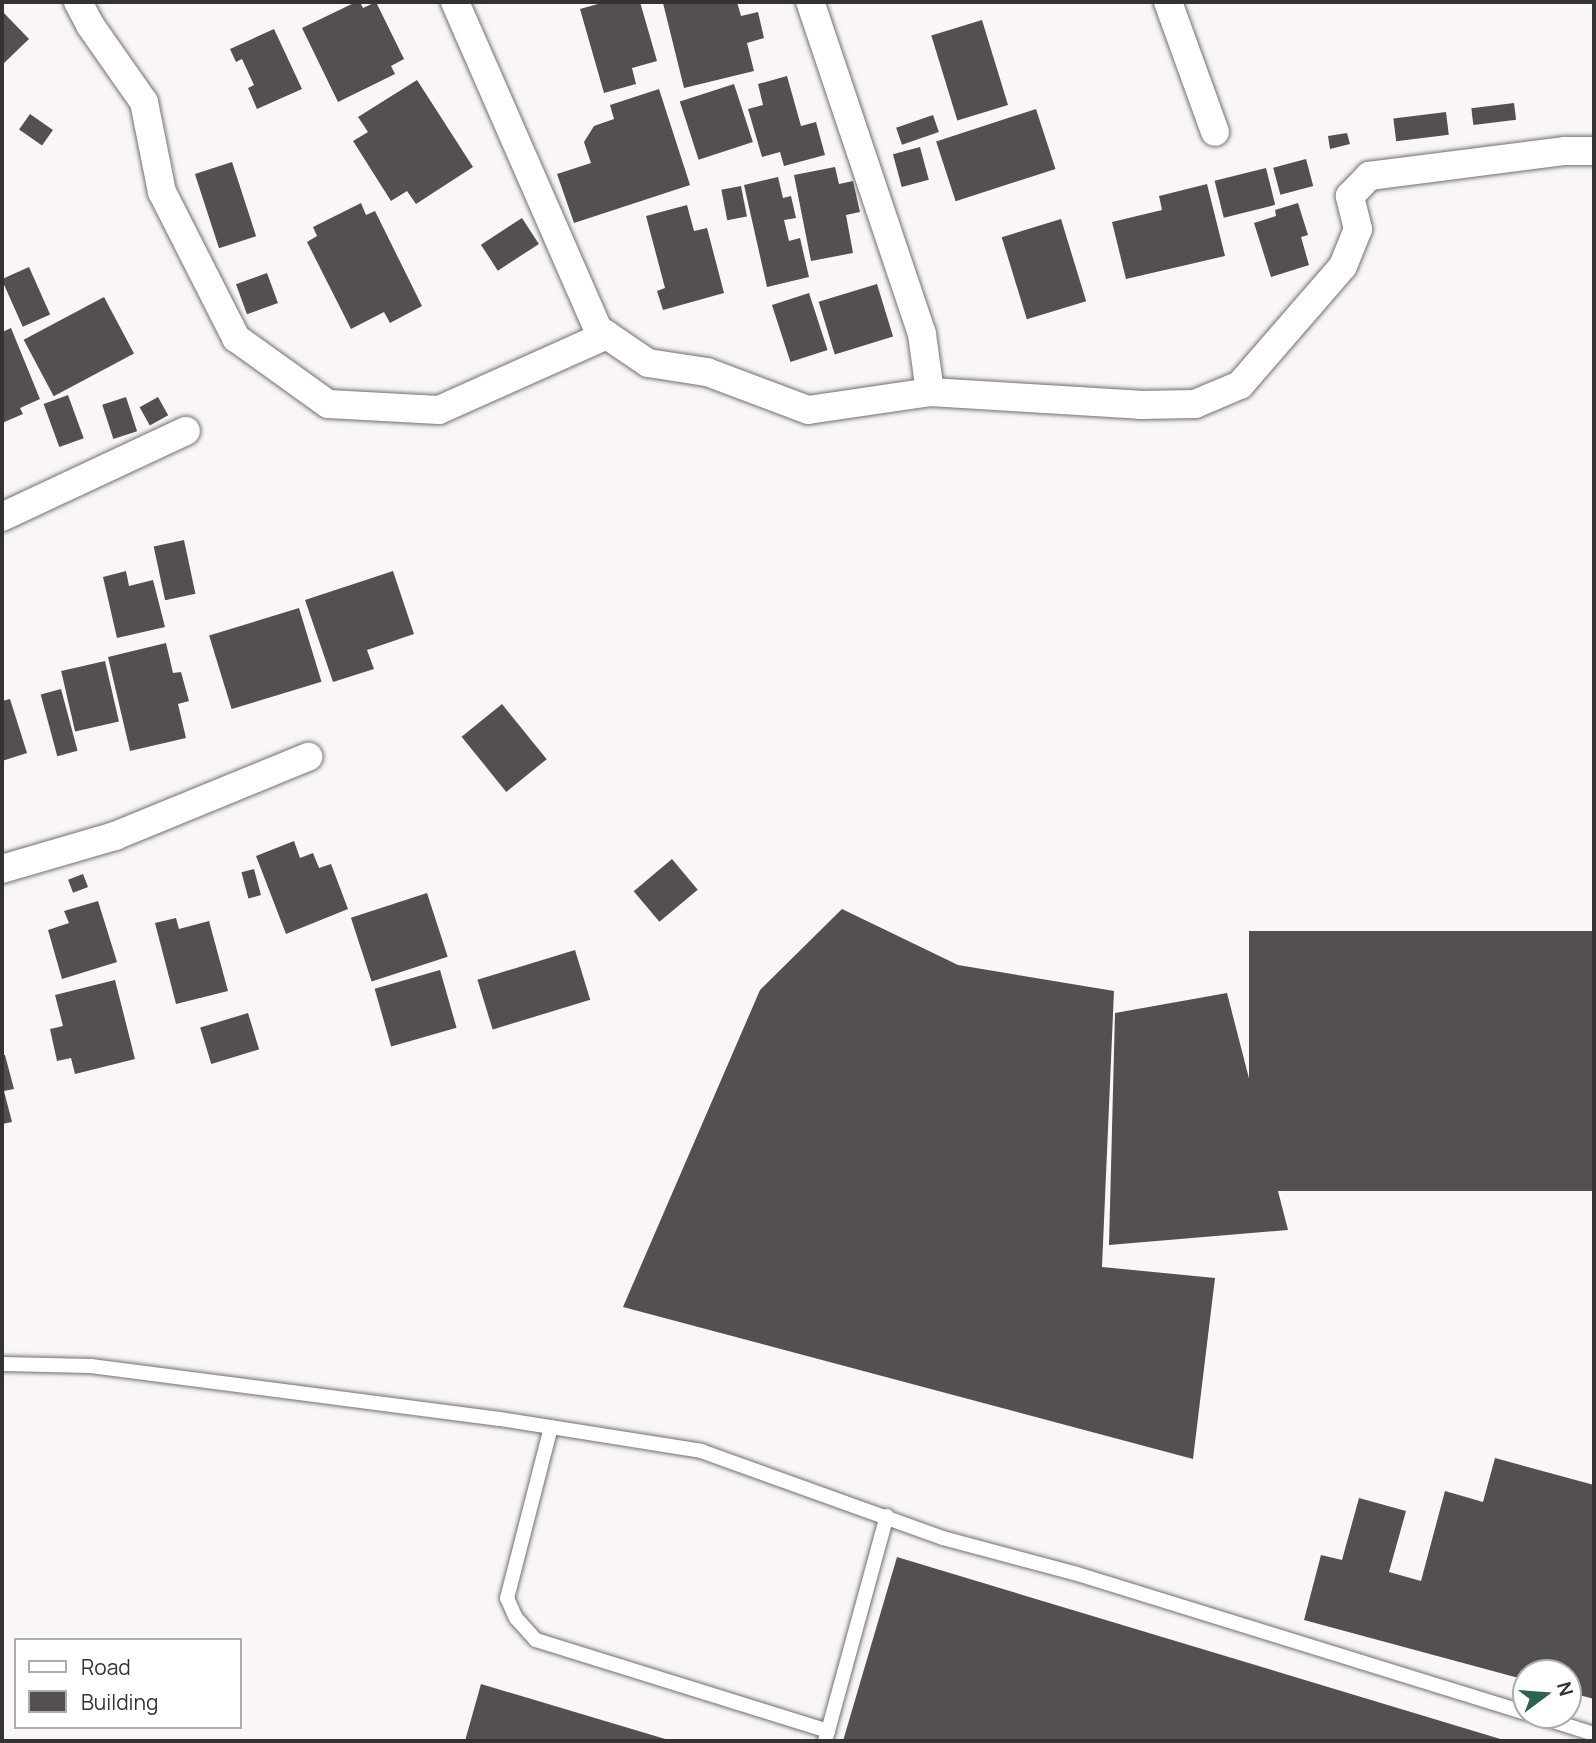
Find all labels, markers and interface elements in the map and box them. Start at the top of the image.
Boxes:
legend [14,1638,242,1729]
text: Road [81,1653,131,1681]
north arrow [1512,1659,1582,1729]
text: N [1551,1679,1580,1699]
text: Building [81,1688,158,1716]

